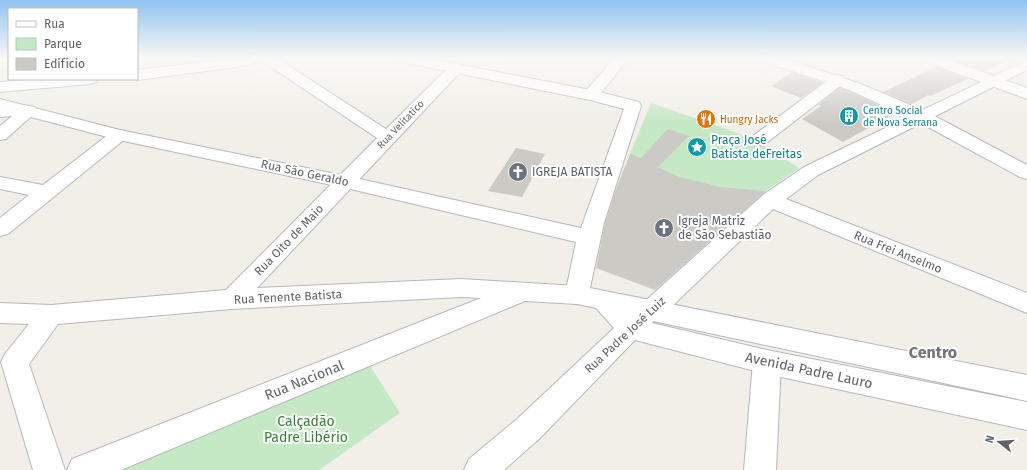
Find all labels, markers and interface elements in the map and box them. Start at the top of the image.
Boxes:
legend [8,8,138,80]
text: Rua [44,17,65,31]
text: Parque [44,37,82,51]
text: Edifício [44,57,85,71]
street label: Rua Velitatico [375,98,427,151]
building icon: Centro Social de Nova Serrana [838,105,860,127]
place label: Centro Social de Nova Serrana [863,105,938,129]
restaurant icon: Hungry Jacks [695,108,717,130]
place label: Hungry Jacks [720,114,778,126]
place label: Praça José Batista deFreitas [711,133,802,161]
place icon: Praça José Batista deFreitas [686,136,708,158]
street label: Rua São Geraldo [260,157,350,189]
church icon: IGREJA BATISTA [507,161,529,183]
place label: IGREJA BATISTA [532,165,613,179]
street label: Rua Oito de Maio [252,202,326,278]
place label: Igreja Matriz de São Sebastião [678,214,772,242]
church icon: Igreja Matriz de São Sebastião [653,217,675,239]
street label: Rua Frei Anselmo [852,228,944,276]
street label: Rua Tenente Batista [233,287,343,307]
street label: Rua Padre José Luiz [582,294,668,376]
district label: Centro [909,343,957,362]
street label: Avenida Padre Lauro [744,349,874,392]
street label: Rua Nacional [262,357,346,404]
park label: Calçadão Padre Libério [264,413,348,446]
north arrow [979,422,1019,462]
text: N [983,434,997,445]

